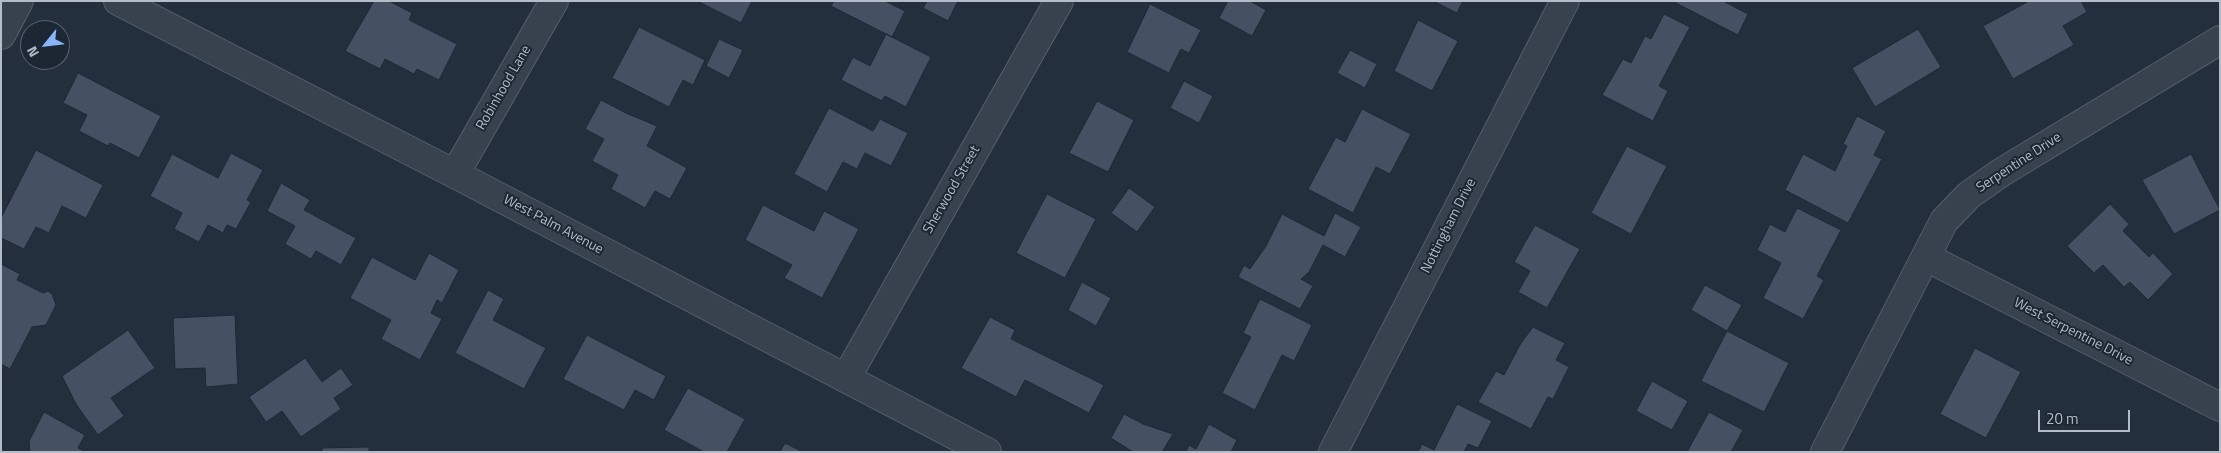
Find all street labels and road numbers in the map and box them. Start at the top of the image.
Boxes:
street label: Robinhood Lane [473,43,535,133]
street label: Serpentine Drive [1973,129,2065,197]
street label: Sherwood Street [920,143,984,237]
street label: Nottingham Drive [1418,176,1480,276]
street label: West Palm Avenue [500,192,606,258]
street label: West Serpentine Drive [2011,295,2135,369]

